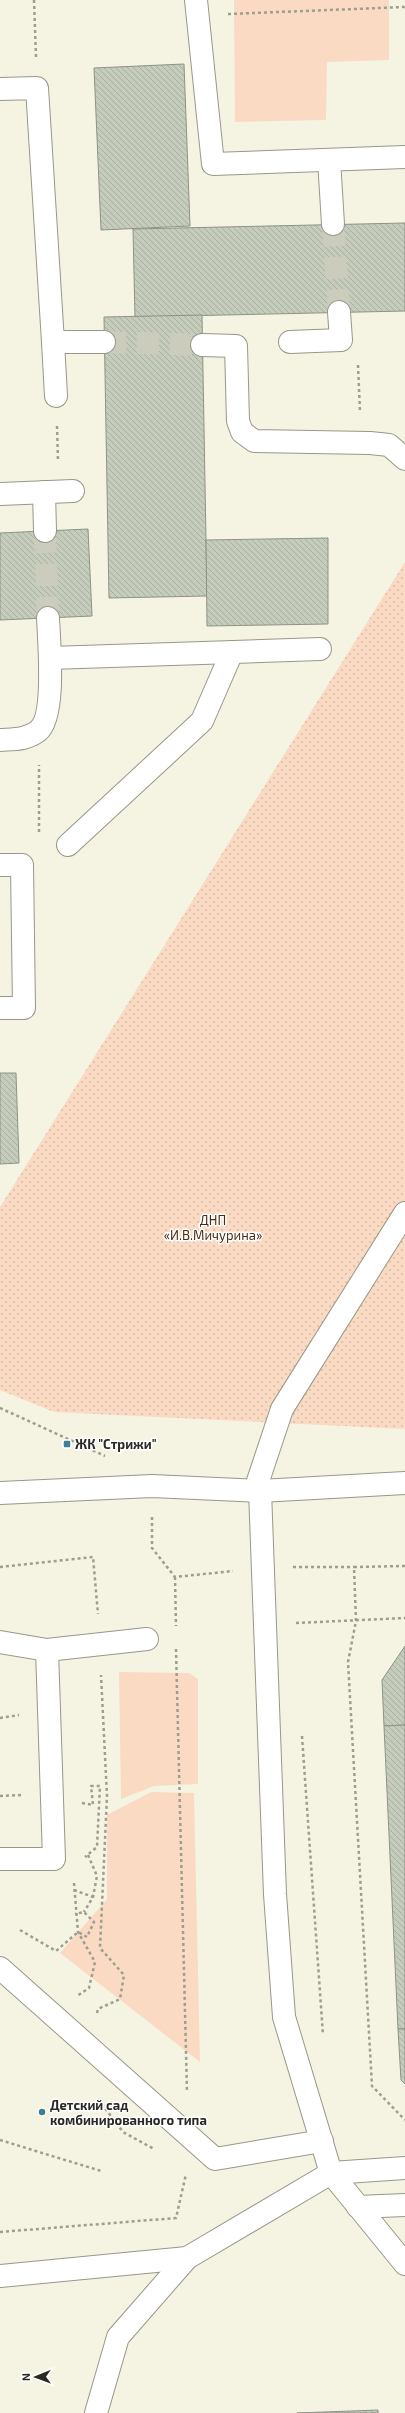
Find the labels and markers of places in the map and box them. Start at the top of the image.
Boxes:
place label: ЖК "Стрижи" [75,1436,157,1452]
marker: ЖК "Стрижи" [62,1439,72,1449]
place label: Детский сад комбинированного типа [50,2097,207,2128]
marker: Детский сад комбинированного типа [37,2107,47,2117]

